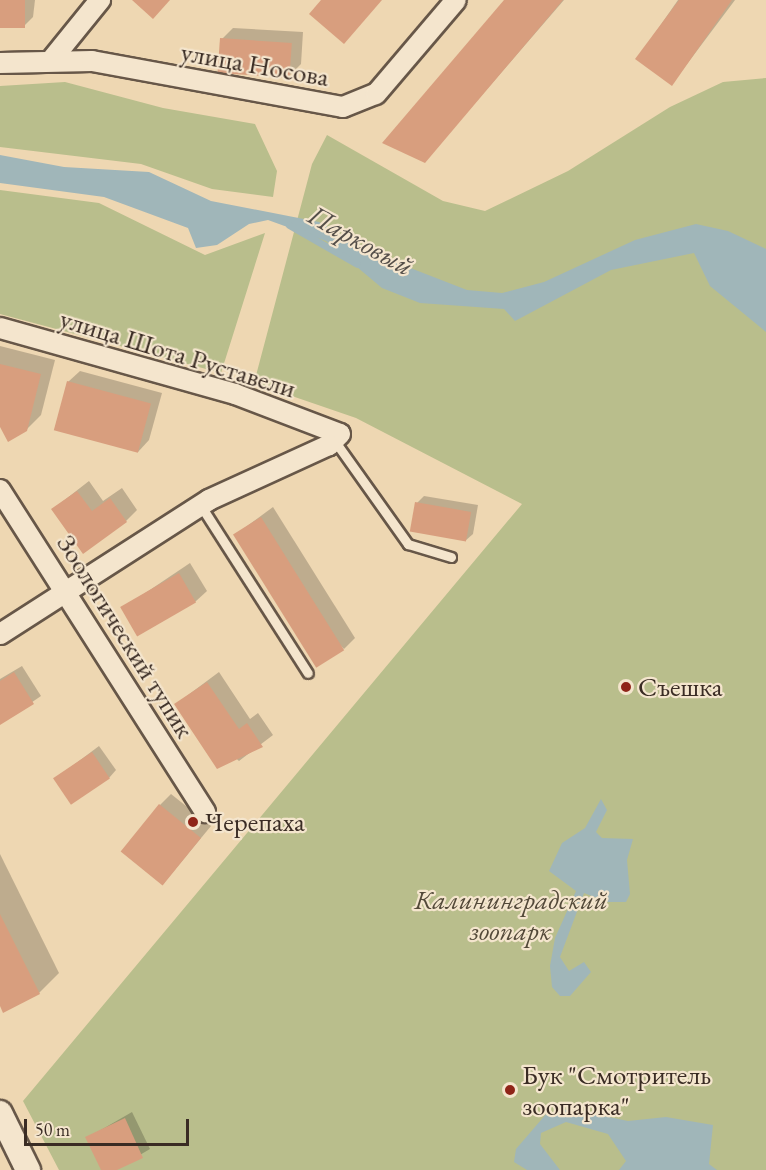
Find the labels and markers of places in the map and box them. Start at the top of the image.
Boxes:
place label: Съешка [638,671,723,703]
marker: Съешка [619,680,633,694]
place label: Черепаха [205,806,305,838]
marker: Черепаха [186,815,200,829]
place label: Бук "Смотритель зоопарка" [522,1058,711,1121]
marker: Бук "Смотритель зоопарка" [503,1083,517,1097]

